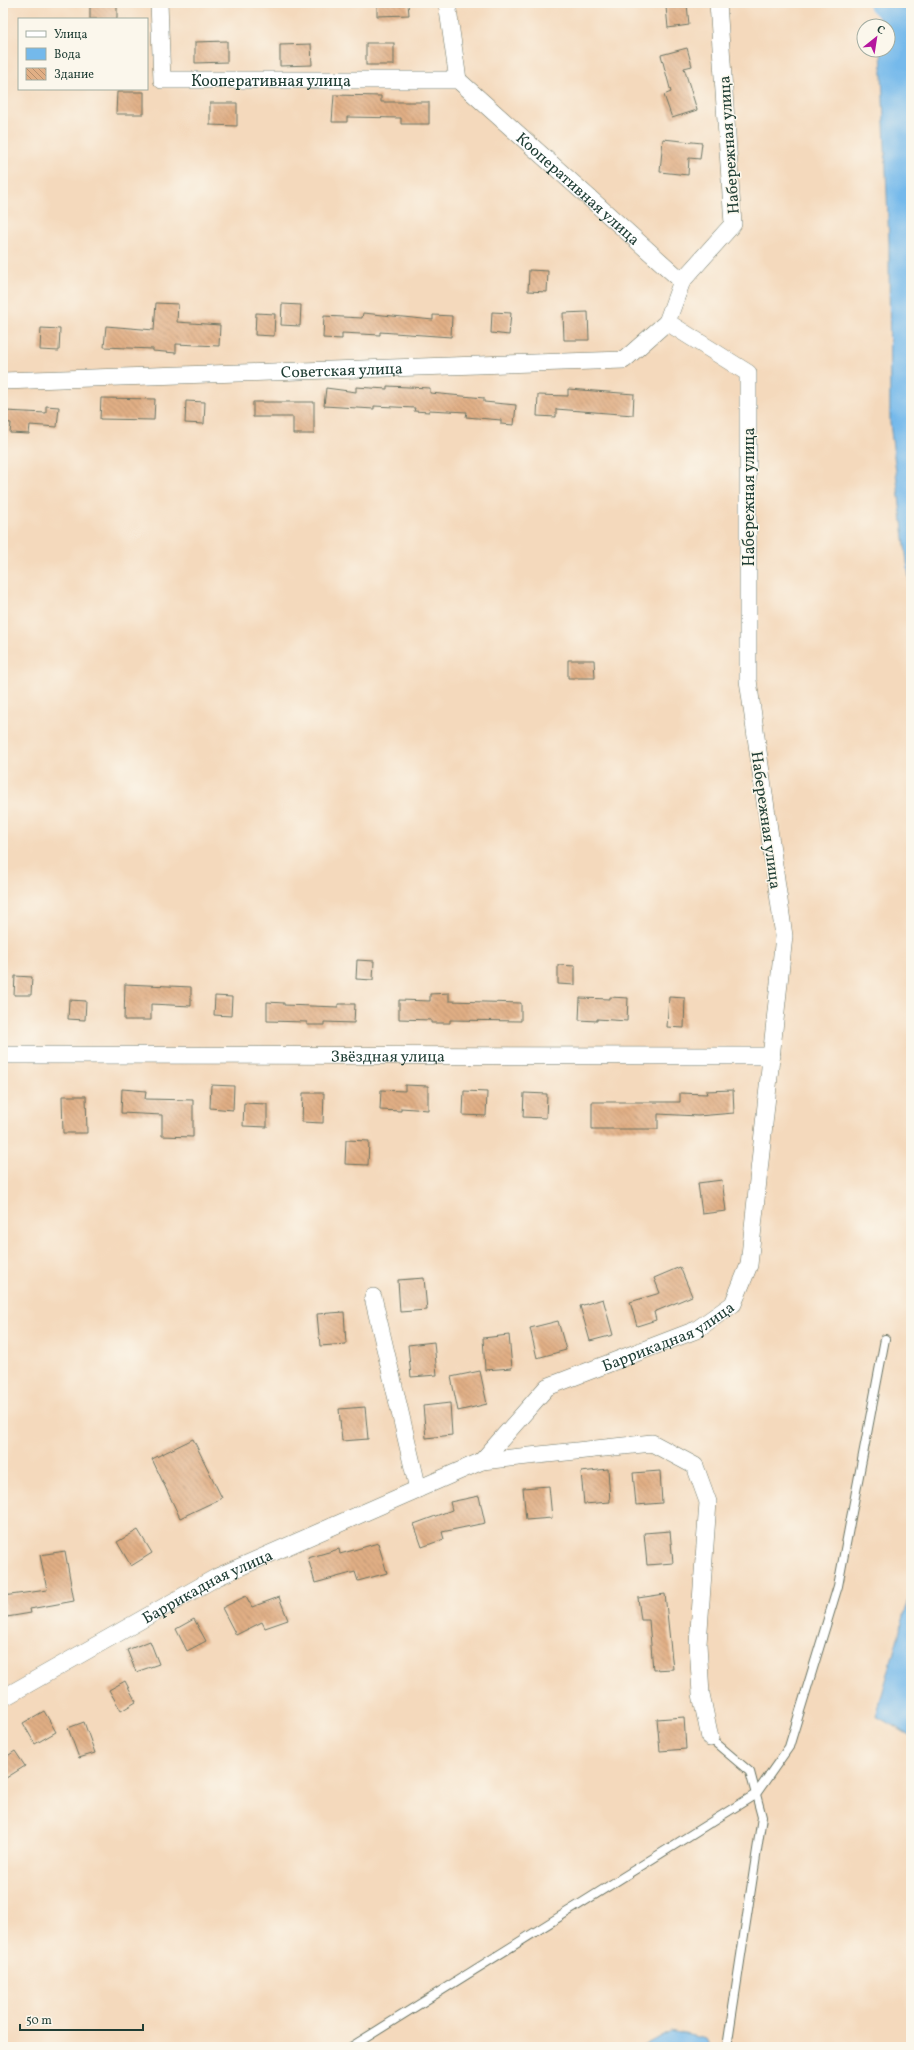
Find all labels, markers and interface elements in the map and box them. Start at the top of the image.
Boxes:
legend [18,18,148,90]
north arrow [856,18,896,58]
text: С [873,22,887,39]
text: Улица [54,27,87,43]
text: Вода [54,47,81,63]
text: Здание [54,67,94,83]
street label: Кооперативная улица [191,71,351,93]
street label: Набережная улица [714,75,746,215]
street label: Кооперативная улица [510,128,644,251]
street label: Советская улица [281,358,403,385]
street label: Набережная улица [739,428,761,566]
street label: Набережная улица [744,750,786,891]
street label: Звёздная улица [331,1046,445,1069]
street label: Баррикадная улица [599,1297,740,1378]
street label: Баррикадная улица [139,1545,277,1630]
scale bar [20,2006,143,2032]
text: 50 m [26,2013,52,2029]

